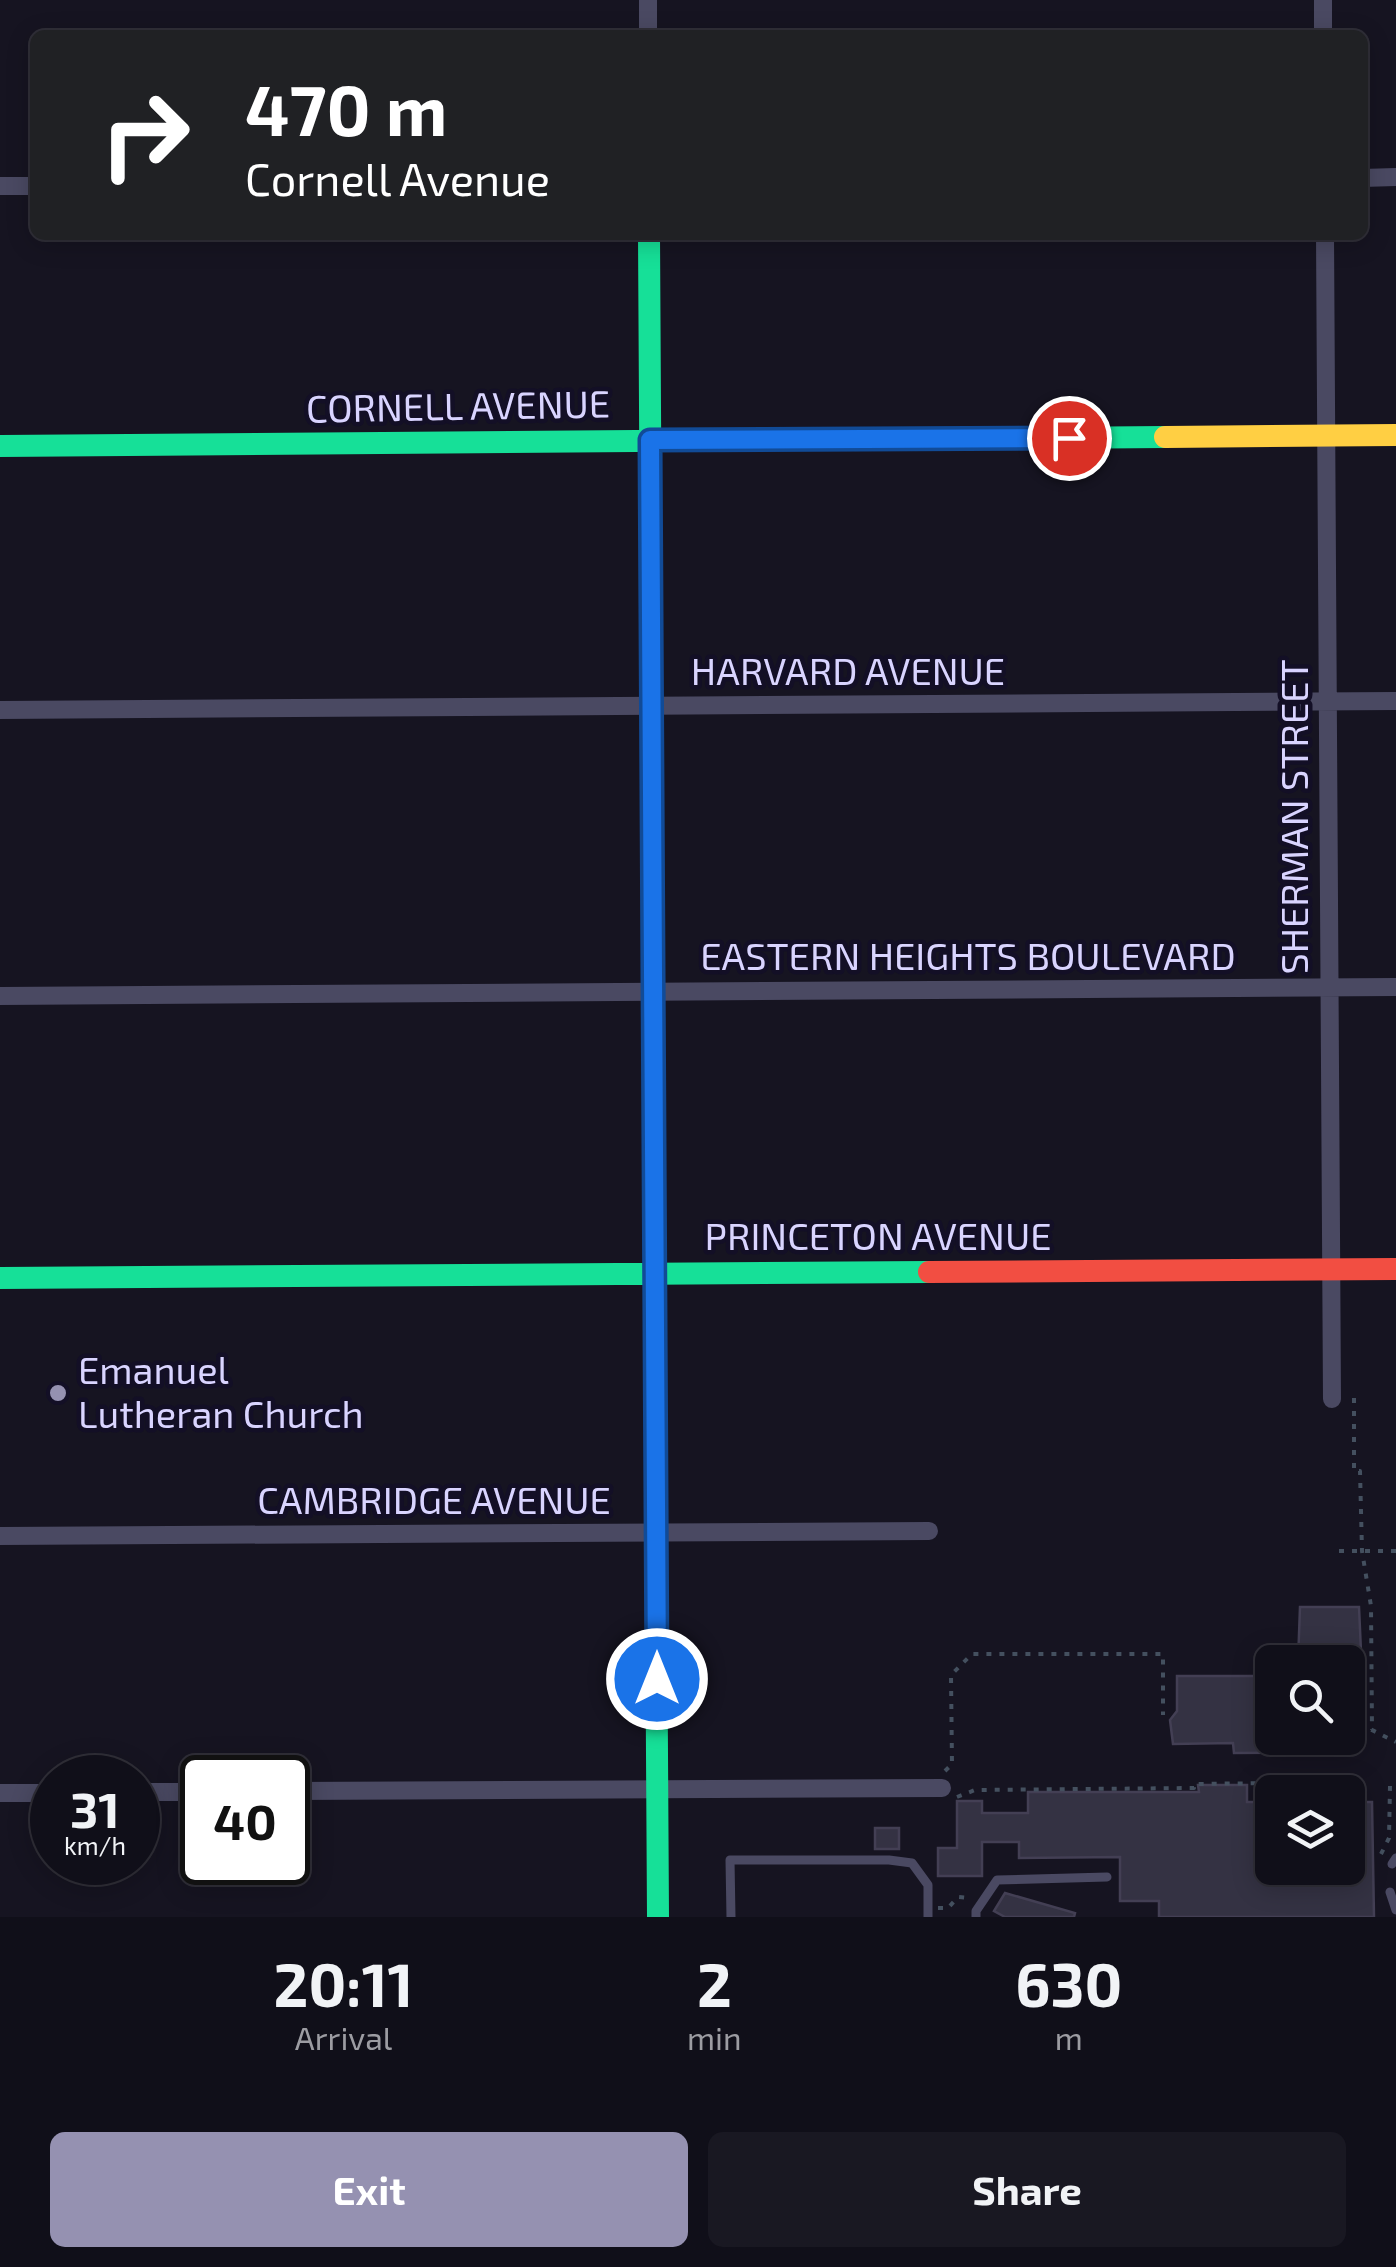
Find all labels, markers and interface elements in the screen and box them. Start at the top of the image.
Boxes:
text: 470 m [245,66,448,150]
icon: right [80,70,210,200]
text: Cornell Avenue [245,151,550,205]
street label: CORNELL AVENUE [306,379,610,431]
pin [1027,396,1112,481]
icon: arrive [1042,411,1097,466]
street label: HARVARD AVENUE [691,647,1005,693]
street label: SHERMAN STREET [1270,659,1316,975]
street label: EASTERN HEIGHTS BOULEVARD [700,932,1236,978]
street label: PRINCETON AVENUE [704,1212,1052,1258]
place label: Emanuel Lutheran Church [78,1346,364,1436]
marker: Emanuel Lutheran Church [47,1382,69,1404]
street label: CAMBRIDGE AVENUE [257,1476,611,1522]
position arrow [605,1627,709,1731]
map controls [1255,1645,1365,1885]
button: search [1255,1645,1365,1755]
speed limit sign: 40 [180,1755,310,1885]
button: layers [1255,1775,1365,1885]
text: 31 [70,1778,120,1838]
text: km/h [64,1830,126,1860]
text: 20:11 [274,1947,414,2019]
text: 2 [697,1947,732,2019]
text: 630 [1015,1947,1122,2019]
text: Arrival [295,2018,392,2056]
text: min [687,2018,742,2056]
text: m [1055,2018,1083,2056]
button: Exit [50,2132,688,2247]
button: Share [708,2132,1346,2247]

